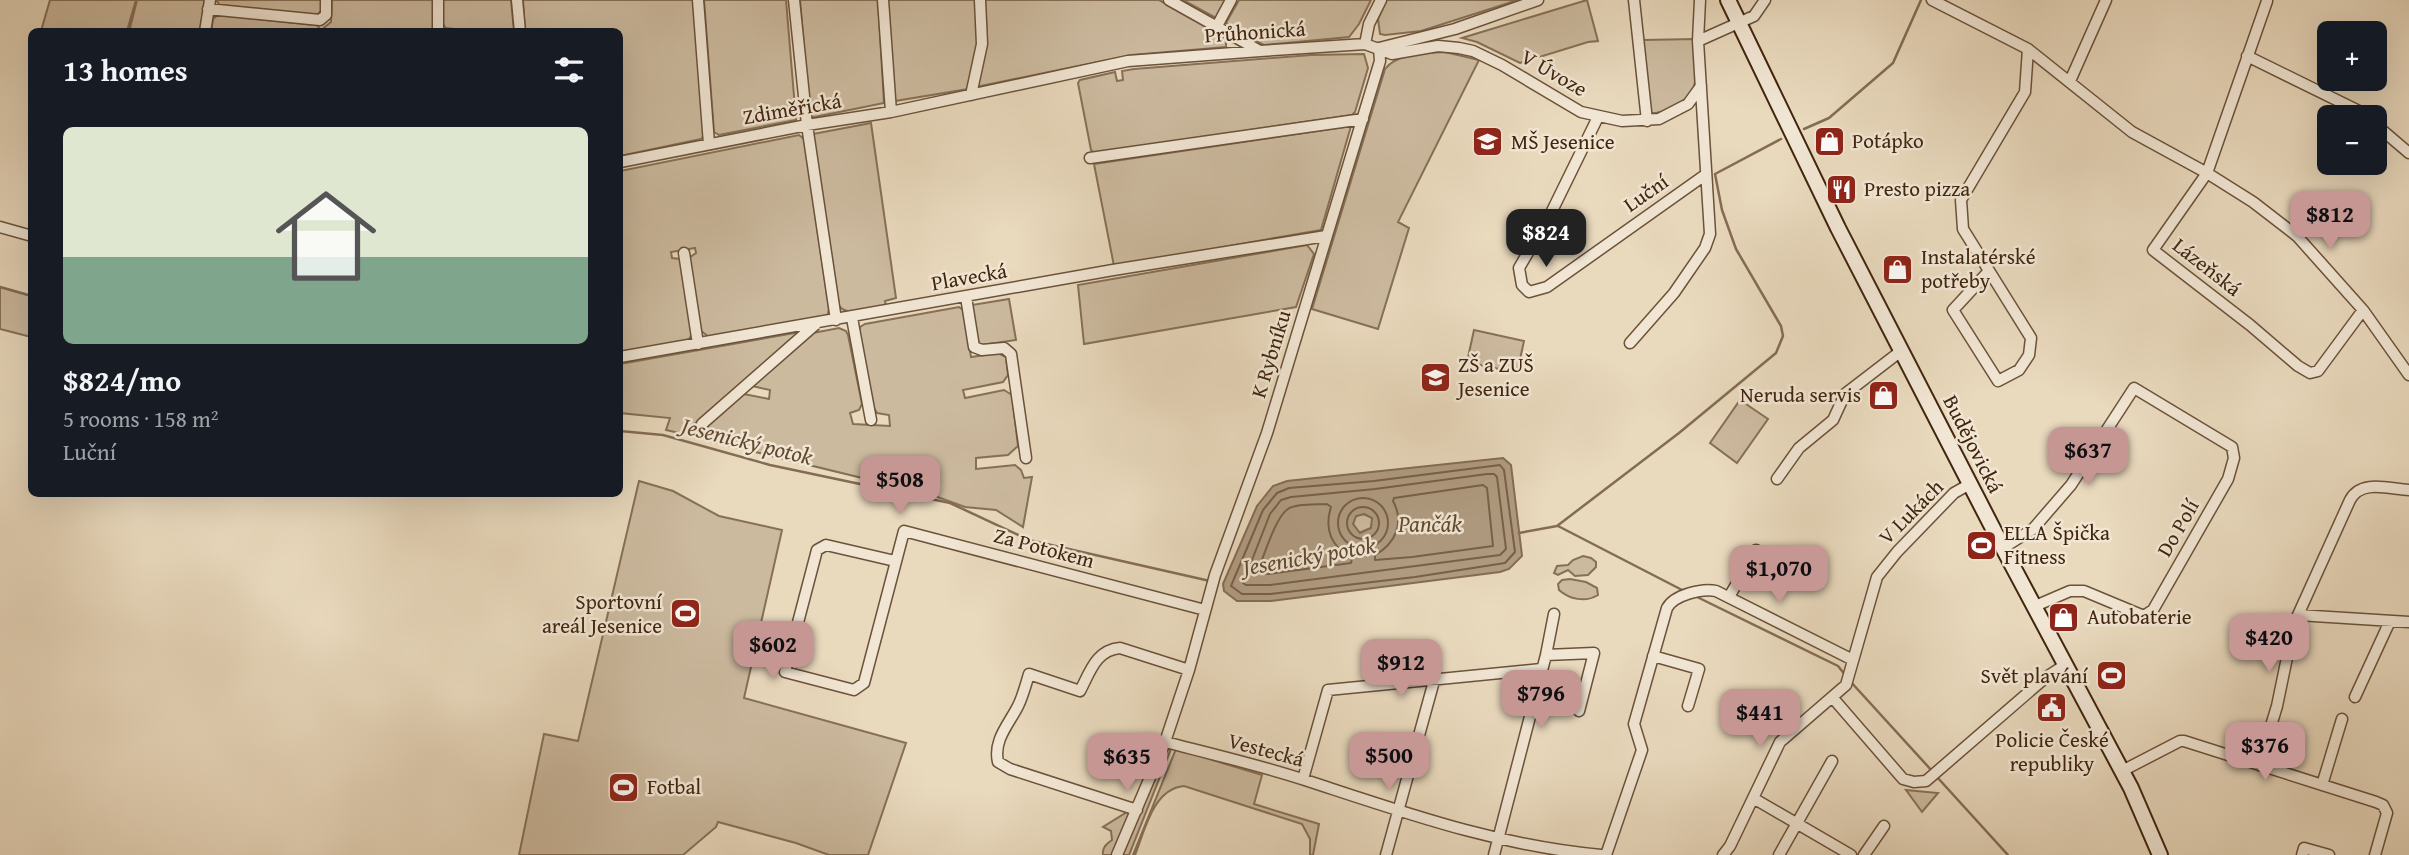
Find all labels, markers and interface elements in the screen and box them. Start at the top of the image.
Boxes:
street label: Průhonická [1203,13,1307,50]
map controls [2317,21,2387,175]
button: + [2317,21,2387,91]
street label: V Úvoze [1515,41,1593,104]
text: 13 homes [63,48,188,92]
icon: filters [550,51,588,89]
street label: Zdiměřická [740,85,844,132]
button: − [2317,105,2387,175]
shop icon: Potápko [1812,124,1846,158]
school or university icon: MŠ Jesenice [1471,125,1505,159]
place label: Potápko [1852,125,1924,156]
place label: MŠ Jesenice [1511,126,1615,157]
street label: Luční [1617,165,1675,219]
restaurant icon: Presto pizza [1824,172,1858,206]
icon: home [263,173,389,299]
place label: Presto pizza [1864,173,1970,204]
pin: $812 [2289,191,2371,251]
text: $812 [2306,197,2354,230]
pin: $824 [1505,210,1587,269]
text: $824 [1522,215,1570,248]
street label: Lázeňská [2166,230,2248,303]
place label: Instalatérské potřeby [1921,241,2036,296]
shop icon: Instalatérské potřeby [1881,252,1915,286]
street label: Plavecká [929,255,1009,298]
street label: K Rybníku [1243,306,1299,402]
place label: ZŠ a ZUŠ Jesenice [1455,349,1534,404]
text: $824/mo [63,358,181,402]
school or university icon: ZŠ a ZUŠ Jesenice [1418,360,1452,394]
shop icon: Neruda servis [1867,378,1901,412]
place label: Neruda servis [1740,379,1861,410]
street label: Budějovická [1936,389,2011,498]
text: 5 rooms · 158 m² [63,402,218,435]
water label: Jesenický potok [674,407,817,473]
pin: $637 [2047,428,2129,487]
text: $637 [2064,433,2112,466]
text: Luční [63,435,116,468]
pin: $508 [859,456,941,516]
text: $508 [876,462,924,495]
street label: V Lukách [1871,472,1951,551]
street label: Do Polí [2149,492,2207,562]
water label: Pančák [1397,507,1462,540]
place label: ELLA Špička Fitness [2004,517,2110,572]
street label: Za Potokem [990,519,1098,576]
water label: Jesenický potok [1236,528,1378,584]
sports icon: ELLA Špička Fitness [1964,528,1998,562]
pin: $1,070 [1722,546,1836,605]
text: $1,070 [1746,551,1812,584]
place label: Sportovní areál Jesenice [542,586,663,641]
sports icon: Sportovní areál Jesenice [668,597,702,631]
shop icon: Autobaterie [2047,600,2081,634]
place label: Autobaterie [2087,601,2192,632]
pin: $420 [2228,614,2310,674]
text: $420 [2245,620,2293,653]
pin: $602 [732,622,814,681]
text: $602 [749,627,797,660]
pin: $912 [1360,640,1442,699]
text: $912 [1377,645,1425,678]
sports icon: Svět plavání [2094,659,2128,693]
place label: Svět plavání [1980,660,2089,691]
pin: $796 [1500,670,1582,730]
text: $796 [1517,676,1565,709]
pin: $441 [1719,690,1801,749]
public building icon: Policie České republiky [2035,691,2069,725]
text: $441 [1736,695,1784,728]
pin: $376 [2224,722,2306,782]
place label: Policie České republiky [1995,724,2109,779]
street label: Vestecká [1225,725,1308,775]
text: $376 [2241,728,2289,761]
pin: $500 [1348,732,1430,792]
pin: $635 [1086,734,1168,793]
text: $500 [1365,738,1413,771]
text: $635 [1103,739,1151,772]
sports icon: Fotbal [607,770,641,804]
place label: Fotbal [647,771,701,802]

